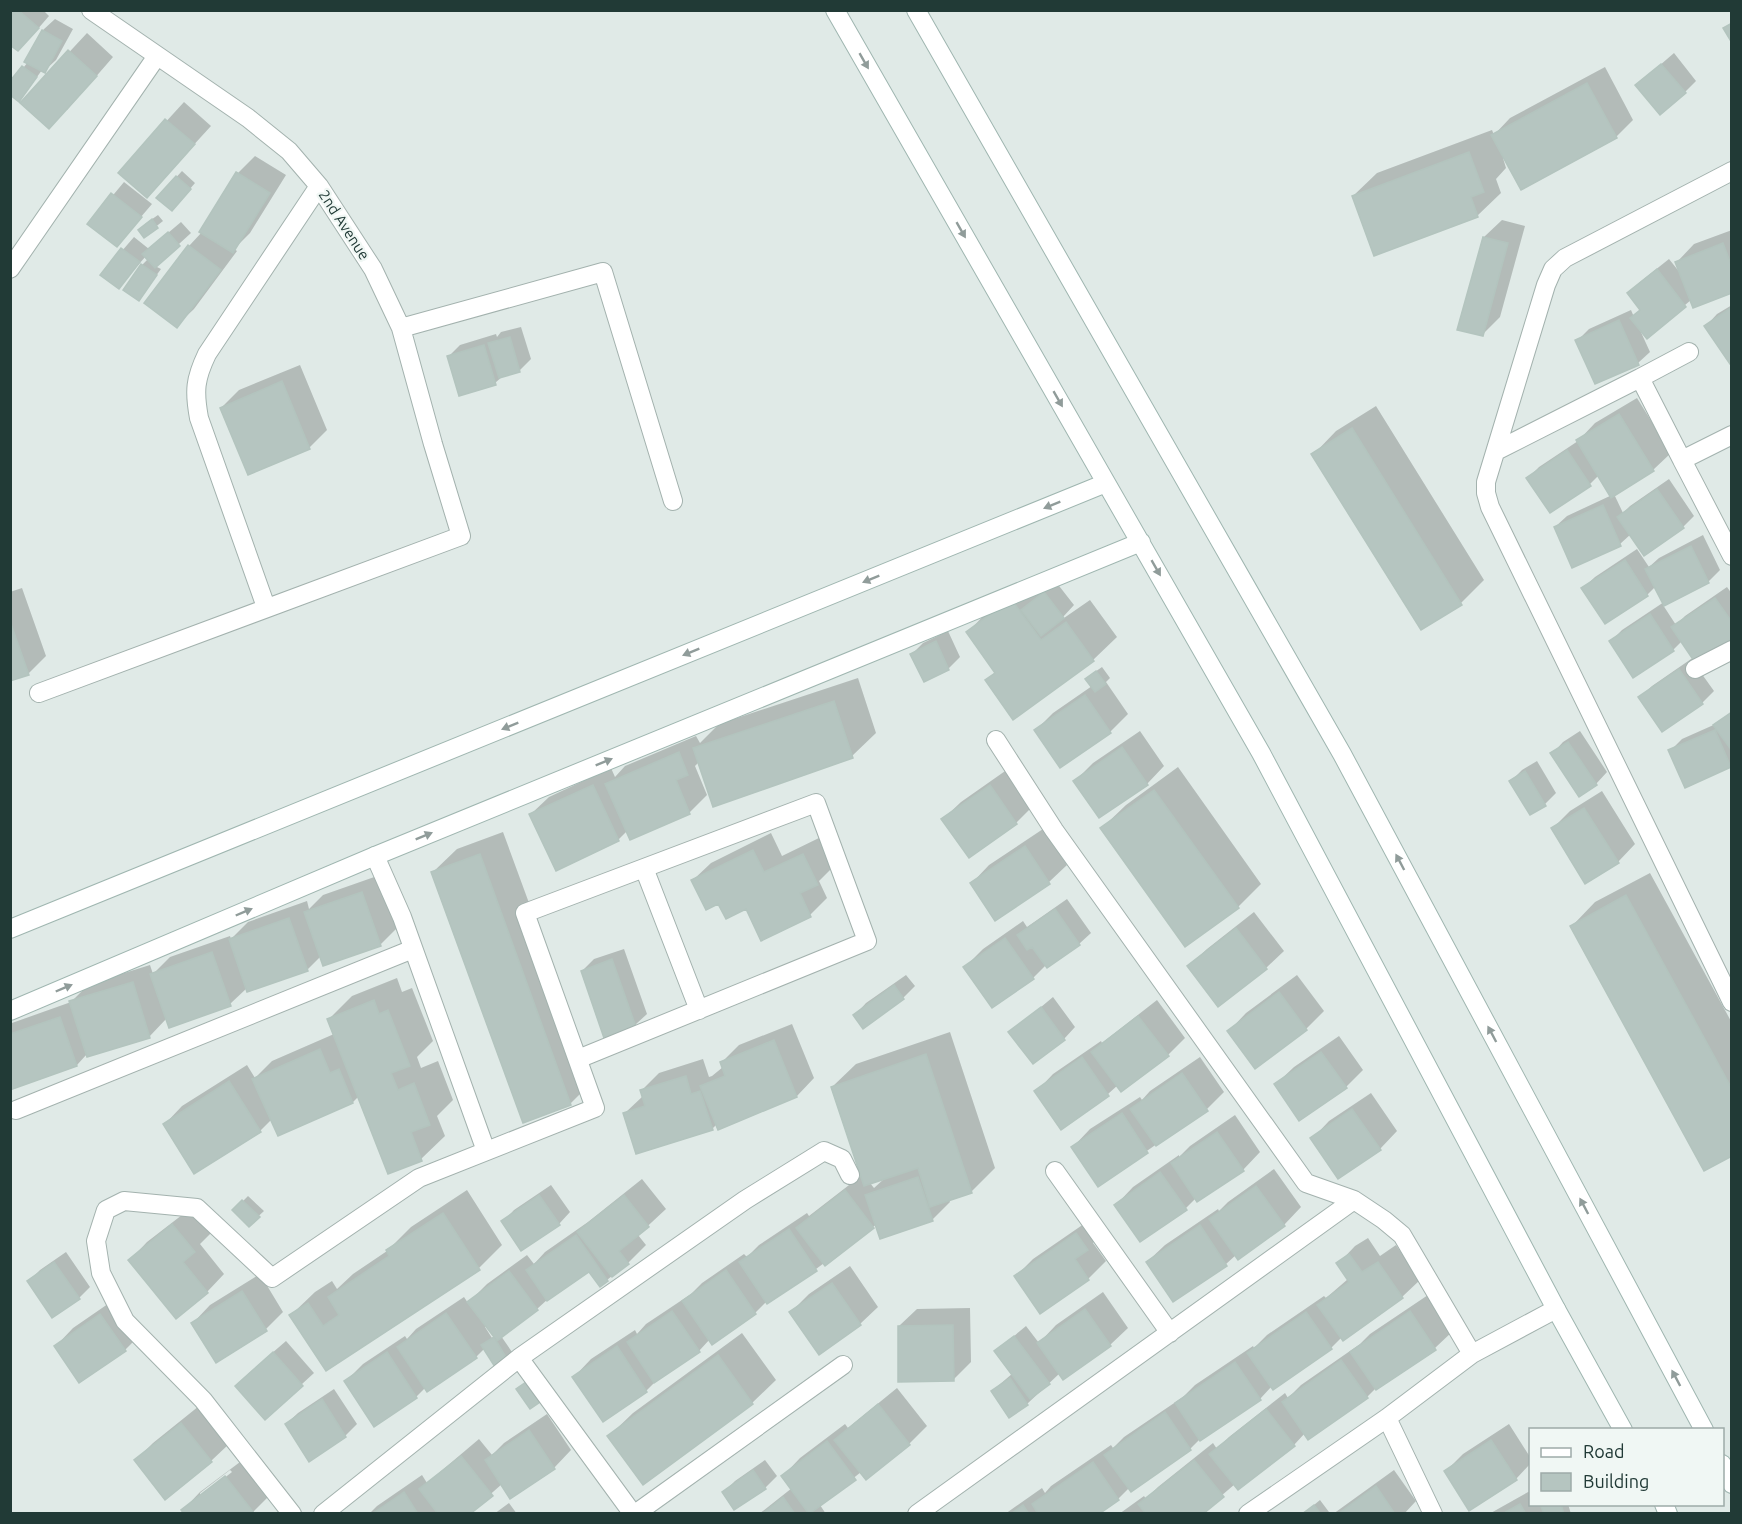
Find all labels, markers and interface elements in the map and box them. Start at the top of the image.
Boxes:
one-way arrow [859,53,869,70]
street label: 2nd Avenue [316,187,373,263]
one-way arrow [956,222,966,239]
one-way arrow [1053,391,1063,408]
one-way arrow [1043,501,1061,510]
one-way arrow [1150,560,1160,577]
one-way arrow [862,574,880,584]
one-way arrow [682,648,700,657]
one-way arrow [501,722,519,731]
one-way arrow [595,757,613,766]
one-way arrow [415,831,433,841]
one-way arrow [1395,854,1405,871]
one-way arrow [235,907,252,916]
one-way arrow [56,983,74,993]
one-way arrow [1487,1025,1497,1042]
one-way arrow [1579,1197,1589,1214]
one-way arrow [1671,1369,1681,1386]
legend [1529,1428,1724,1506]
text: Road [1583,1441,1625,1461]
text: Building [1583,1471,1649,1491]

